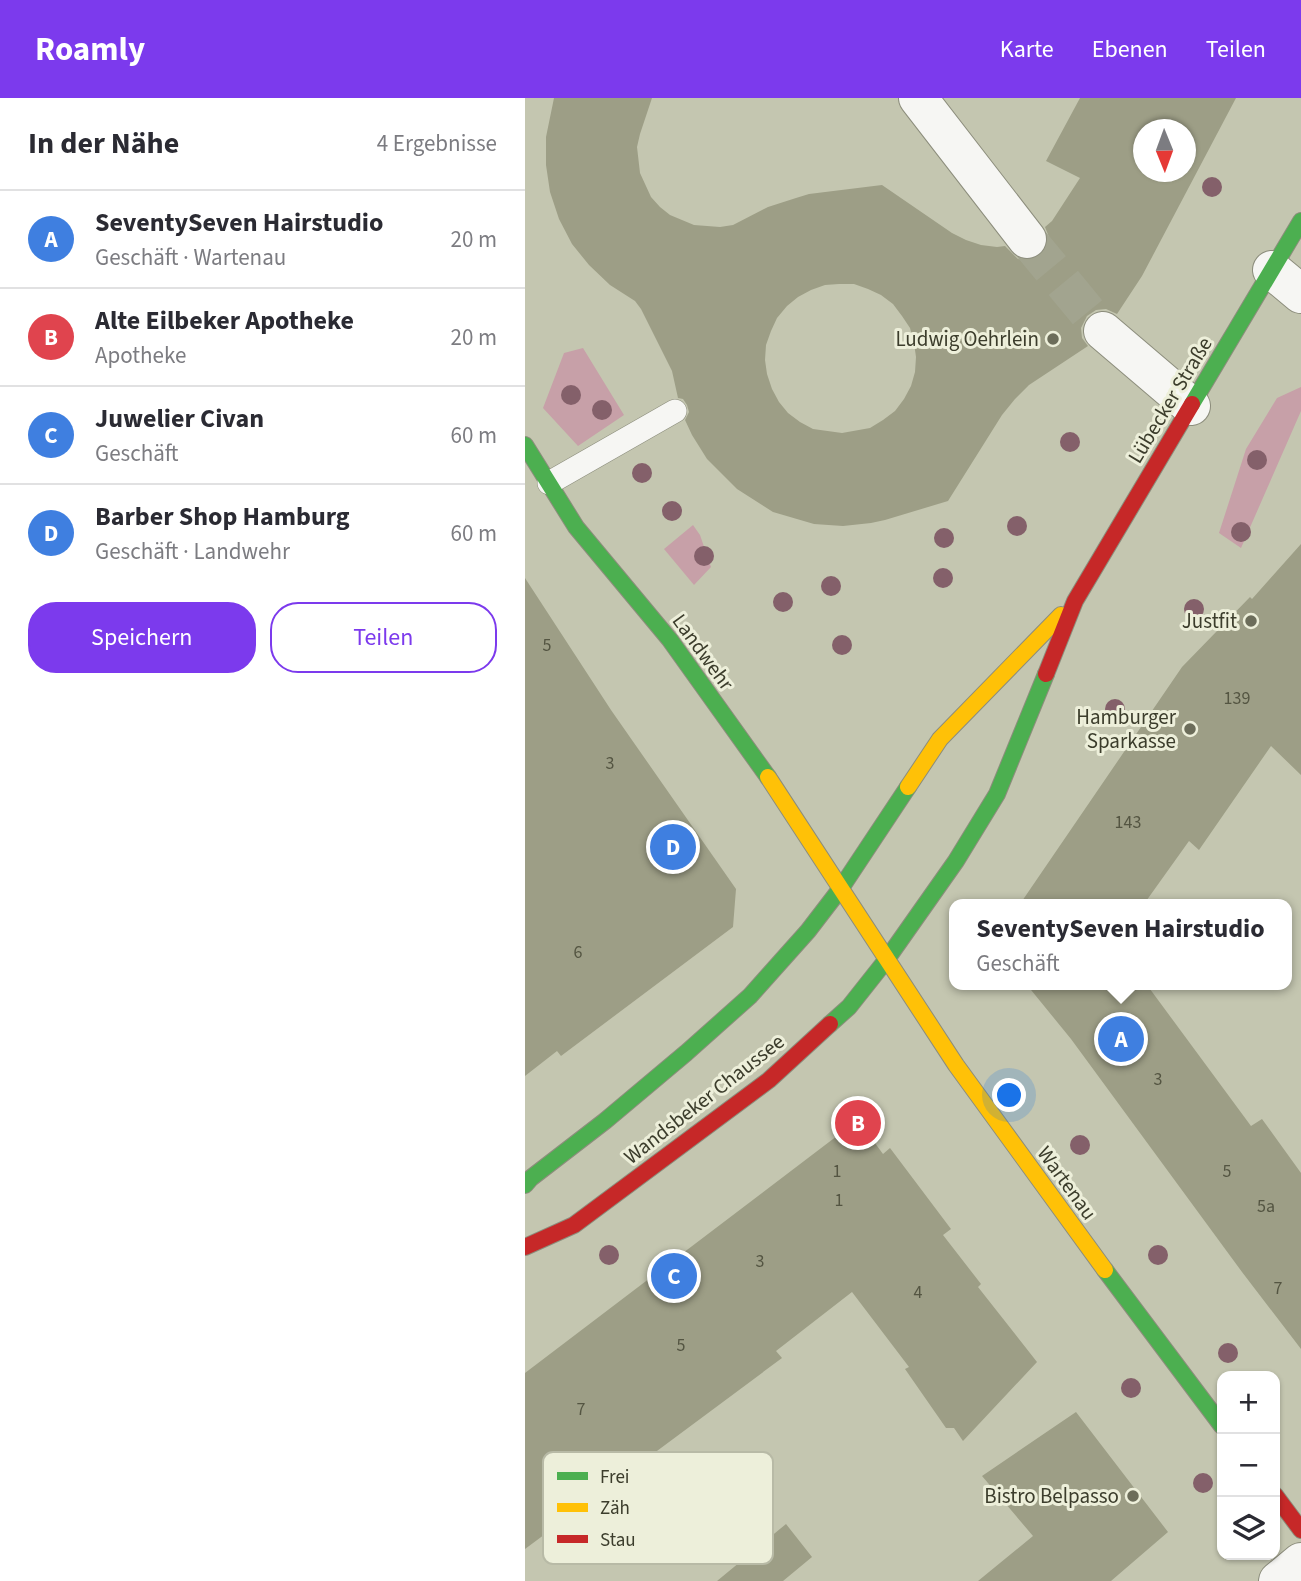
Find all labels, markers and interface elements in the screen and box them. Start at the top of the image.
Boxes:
text: Roamly [35,26,145,73]
text: Karte [1000,32,1054,67]
text: Ebenen [1092,32,1168,67]
text: Teilen [1206,32,1266,67]
north arrow [1133,119,1196,182]
text: In der Nähe [28,122,179,165]
text: 4 Ergebnisse [377,127,497,160]
text: SeventySeven Hairstudio [95,204,383,241]
text: A [44,223,58,256]
text: 20 m [450,223,497,256]
text: Geschäft · Wartenau [95,241,286,274]
text: Alte Eilbeker Apotheke [95,302,354,339]
text: B [44,321,58,354]
text: 20 m [450,321,497,354]
place label: Ludwig Oehrlein [895,324,1039,354]
marker: Ludwig Oehrlein [1045,331,1061,347]
street label: Lübecker Straße [1120,331,1220,469]
text: Apotheke [95,339,186,372]
text: Juwelier Civan [95,400,264,437]
text: C [44,419,58,452]
text: 60 m [450,419,497,452]
text: Geschäft [95,437,179,470]
text: Barber Shop Hamburg [95,498,350,535]
text: D [44,517,58,550]
text: 60 m [450,517,497,550]
text: Geschäft · Landwehr [95,535,290,568]
button: Speichern [28,602,256,673]
button: Teilen [270,602,497,673]
place label: Justfit [1182,606,1237,636]
street label: Landwehr [665,608,741,697]
marker: Justfit [1243,613,1259,629]
house number: 5 [543,633,552,658]
house number: 139 [1224,686,1250,711]
place label: Hamburger Sparkasse [1076,702,1177,756]
marker: Hamburger Sparkasse [1182,721,1198,737]
house number: 3 [606,751,615,776]
house number: 143 [1115,810,1141,835]
pin: D [650,821,696,873]
popup [949,899,1292,990]
text: SeventySeven Hairstudio [976,910,1265,947]
house number: 6 [574,940,583,965]
text: Geschäft [976,947,1060,980]
pin: A [1098,1013,1144,1065]
street label: Wandsbeker Chaussee [617,1027,791,1171]
house number: 3 [1154,1067,1163,1092]
your location [992,1078,1026,1112]
pin: B [835,1097,881,1149]
street label: Wartenau [1030,1140,1104,1226]
house number: 1 [833,1159,841,1184]
house number: 5 [1223,1159,1232,1184]
house number: 1 [835,1188,843,1213]
house number: 5a [1257,1194,1275,1219]
house number: 3 [756,1249,765,1274]
pin: C [651,1250,697,1302]
house number: 7 [1274,1276,1283,1301]
house number: 4 [914,1280,923,1305]
house number: 5 [677,1333,686,1358]
map controls [1217,1371,1280,1560]
button: + [1217,1371,1280,1434]
house number: 7 [577,1397,586,1422]
button: − [1217,1434,1280,1497]
legend [543,1452,773,1564]
text: Frei [600,1464,630,1491]
place label: Bistro Belpasso [984,1481,1119,1511]
marker: Bistro Belpasso [1125,1488,1141,1504]
text: Zäh [600,1495,630,1522]
button: layers [1217,1497,1280,1560]
text: Stau [600,1527,636,1554]

